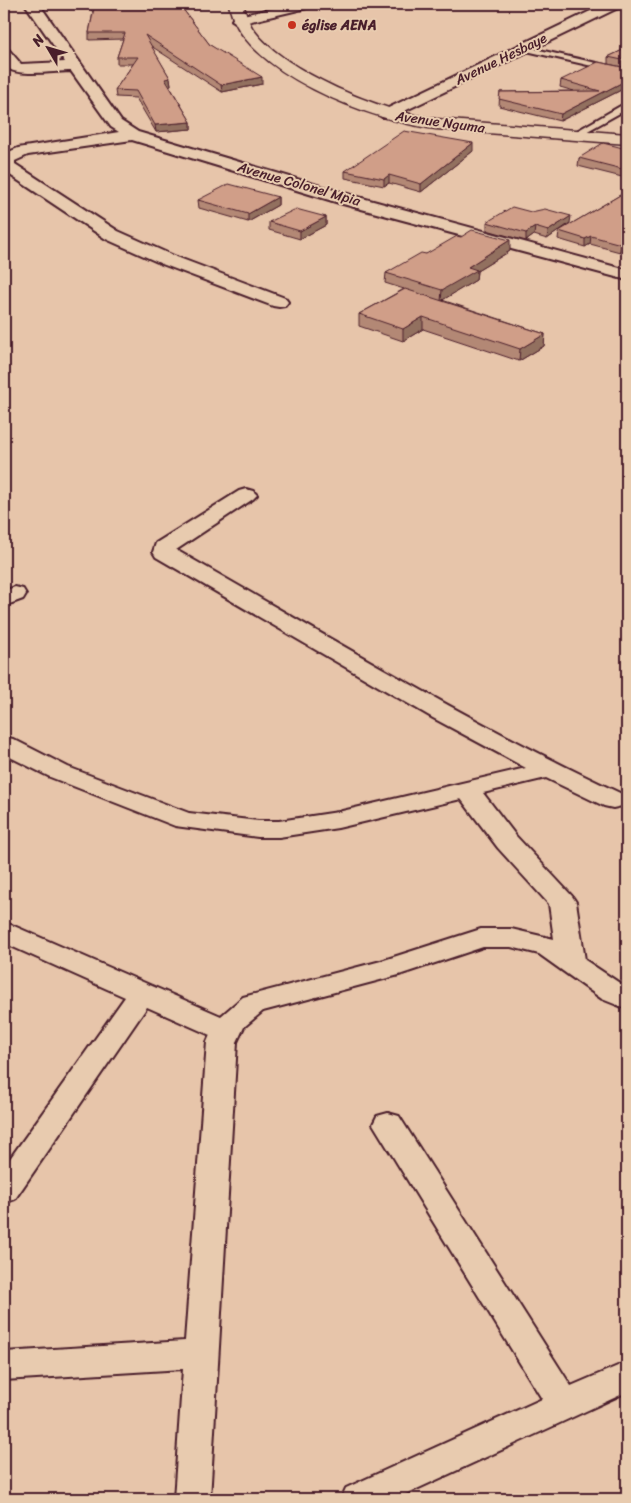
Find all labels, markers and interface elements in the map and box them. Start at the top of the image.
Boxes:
place label: église AENA [301,13,376,38]
marker: église AENA [286,19,298,31]
north arrow [22,22,72,72]
street label: Avenue Hesbaye [450,26,552,93]
text: N [25,29,51,53]
street label: Avenue Nguma [393,103,487,141]
street label: Avenue Colonel Mpia [234,154,364,214]

